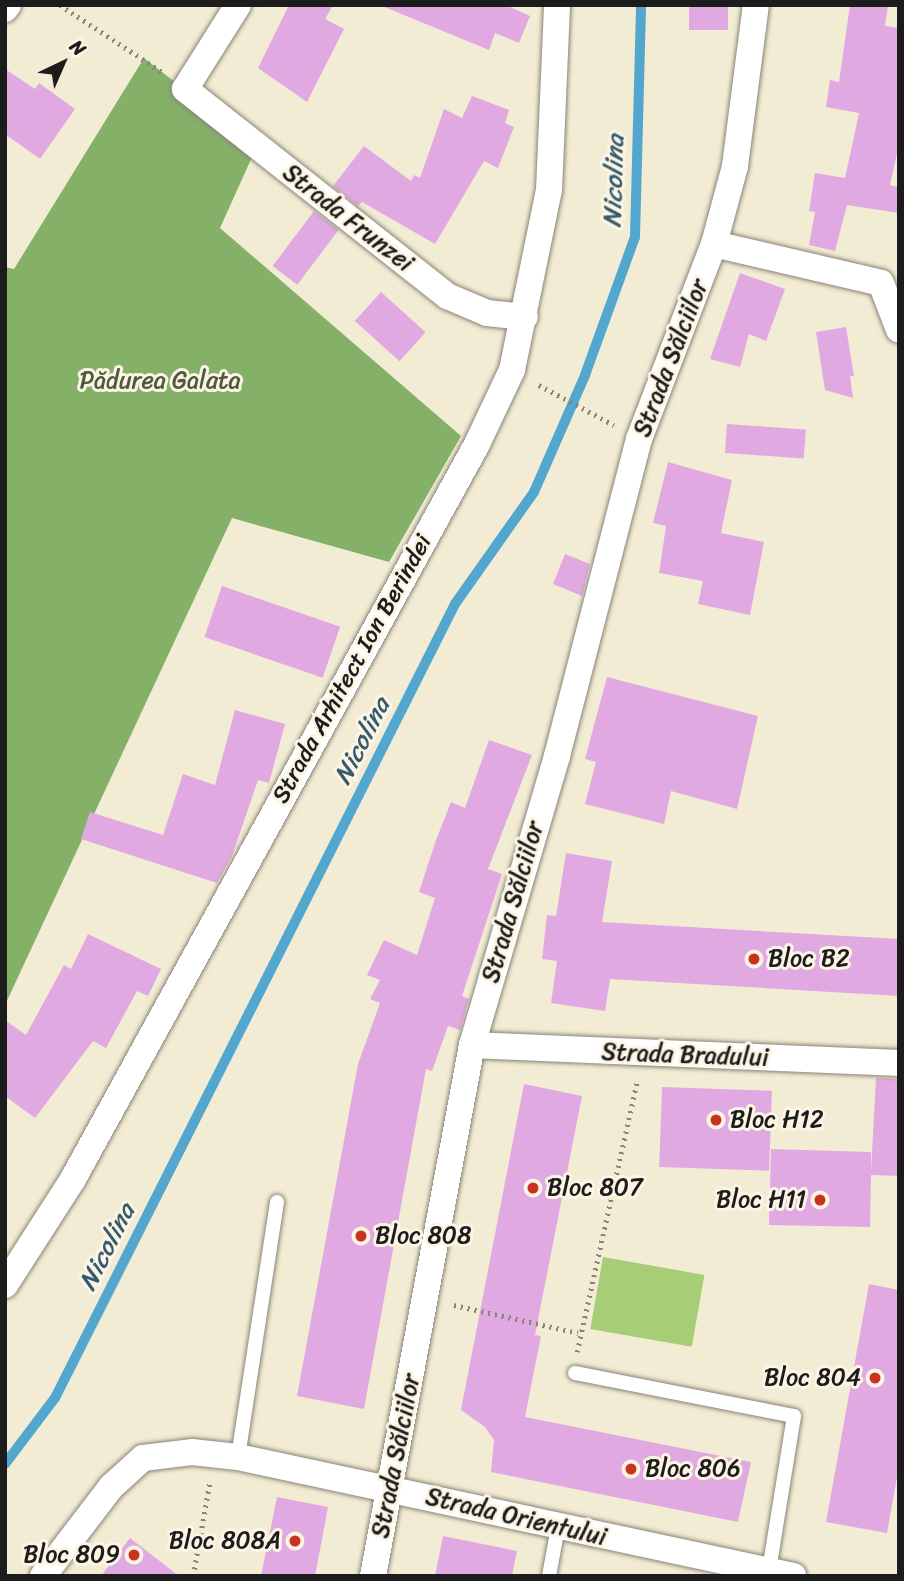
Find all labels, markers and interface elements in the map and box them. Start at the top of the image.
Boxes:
north arrow [28,28,98,98]
text: N [62,31,94,64]
water label: Nicolina [597,134,631,228]
street label: Strada Frunzei [277,158,419,278]
street label: Strada Sălciilor [628,275,714,441]
park label: Pădurea Galata [79,367,241,395]
street label: Strada Arhitect Ion Berindei [266,530,438,808]
water label: Nicolina [327,692,397,790]
street label: Strada Sălciilor [476,818,550,986]
place label: Bloc B2 [768,945,849,973]
marker: Bloc B2 [746,951,762,967]
street label: Strada Bradului [601,1038,769,1072]
place label: Bloc H12 [730,1106,824,1134]
marker: Bloc H12 [708,1112,724,1128]
place label: Bloc 807 [547,1174,643,1202]
marker: Bloc 807 [525,1180,541,1196]
place label: Bloc H11 [716,1186,806,1214]
marker: Bloc H11 [812,1192,828,1208]
water label: Nicolina [72,1198,142,1296]
place label: Bloc 808 [375,1222,472,1250]
marker: Bloc 808 [353,1228,369,1244]
place label: Bloc 804 [764,1364,861,1392]
marker: Bloc 804 [867,1370,883,1386]
street label: Strada Sălciilor [366,1372,426,1540]
place label: Bloc 806 [645,1455,741,1483]
marker: Bloc 806 [623,1461,639,1477]
street label: Strada Orientului [423,1482,609,1552]
place label: Bloc 808A [169,1527,281,1555]
marker: Bloc 808A [287,1533,303,1549]
place label: Bloc 809 [23,1541,120,1569]
marker: Bloc 809 [126,1547,142,1563]

